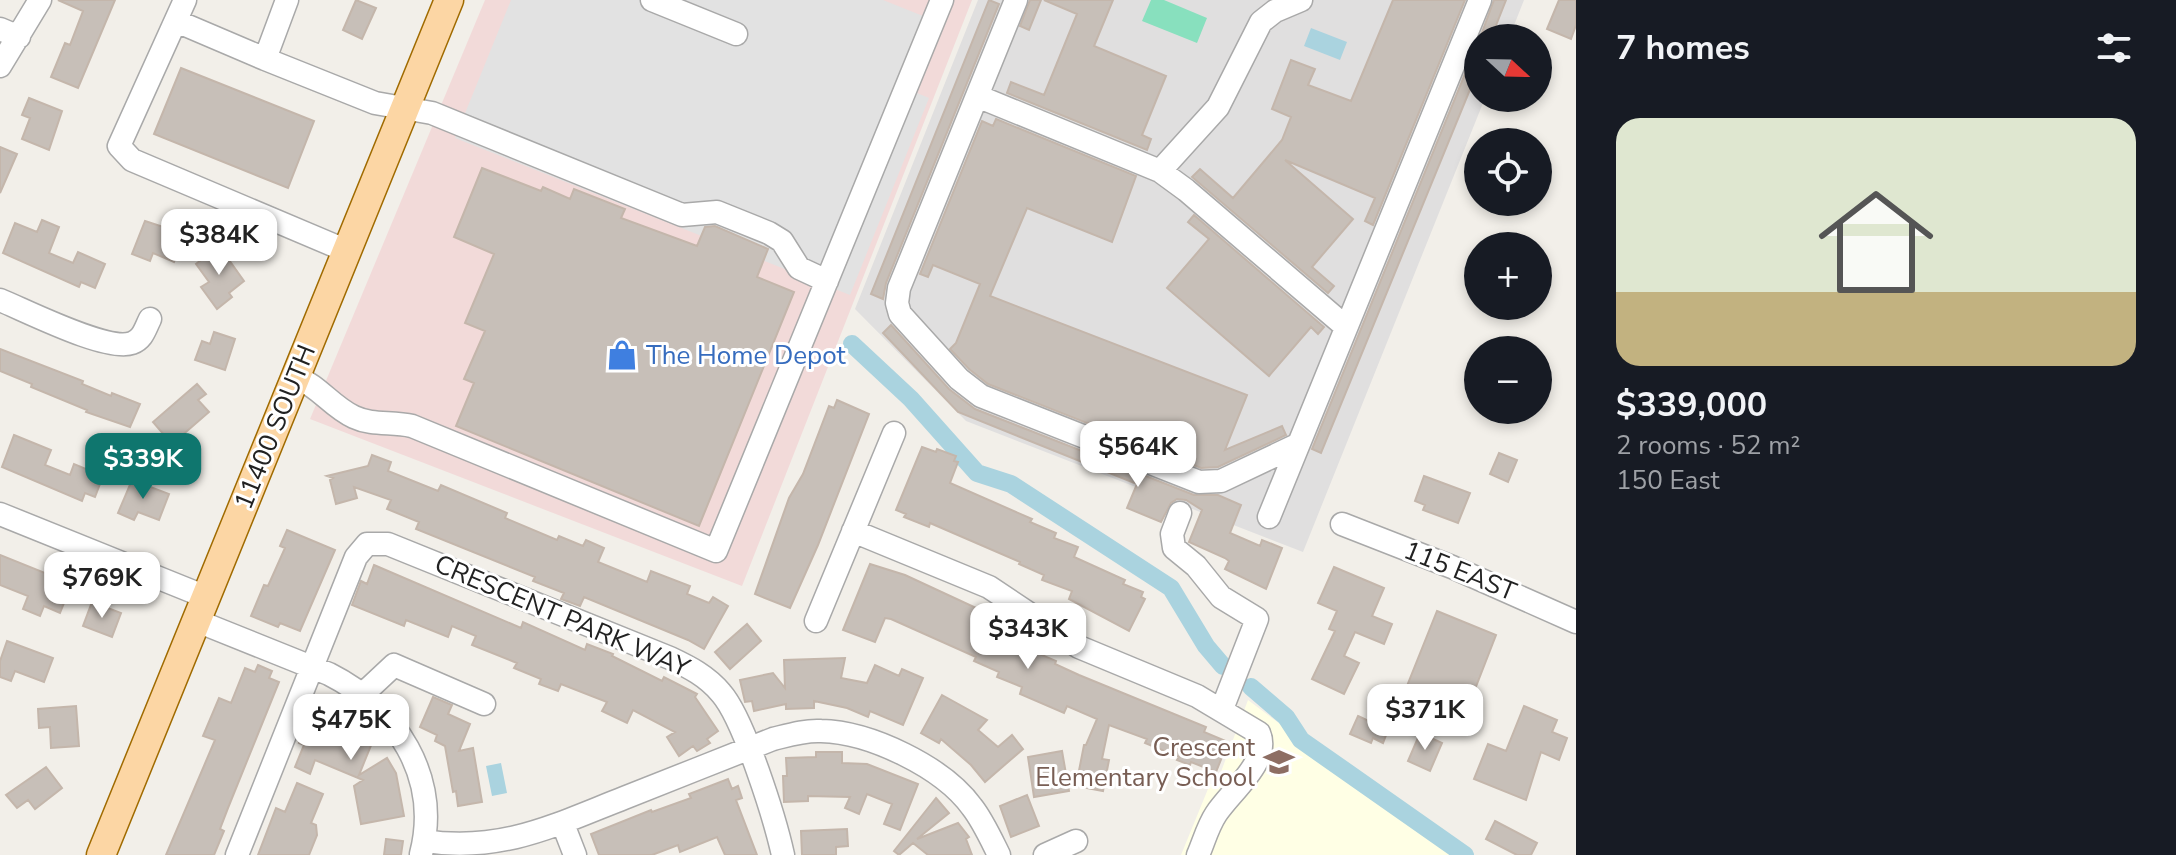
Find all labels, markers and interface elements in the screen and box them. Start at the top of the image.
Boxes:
north arrow [1464,24,1552,112]
map controls [1464,24,1552,424]
text: 7 homes [1616,25,1750,71]
icon: filters [2092,26,2136,70]
button: locate [1464,128,1552,216]
icon: home [1804,170,1948,314]
pin: $384K [163,209,275,277]
text: $384K [179,217,259,252]
button: + [1464,232,1552,320]
button: − [1464,336,1552,424]
shop icon: The Home Depot [605,338,639,372]
place label: The Home Depot [646,338,847,373]
street label: 11400 SOUTH [226,339,324,515]
text: $339,000 [1616,382,1767,428]
pin: $564K [1082,421,1194,489]
text: 2 rooms · 52 m² [1616,428,1800,463]
text: $564K [1098,429,1178,464]
pin: $339K [87,433,199,501]
text: $339K [103,441,183,476]
text: 150 East [1616,463,1720,498]
street label: 115 EAST [1399,533,1522,610]
street label: CRESCENT PARK WAY [429,546,695,686]
pin: $769K [46,552,158,620]
text: $769K [62,560,142,595]
pin: $343K [972,603,1084,671]
text: $343K [988,611,1068,646]
pin: $371K [1369,684,1481,752]
text: $371K [1385,692,1465,727]
pin: $475K [295,694,407,762]
text: $475K [311,702,391,737]
place label: Crescent Elementary School [1035,730,1256,795]
school or university icon: Crescent Elementary School [1262,745,1296,779]

